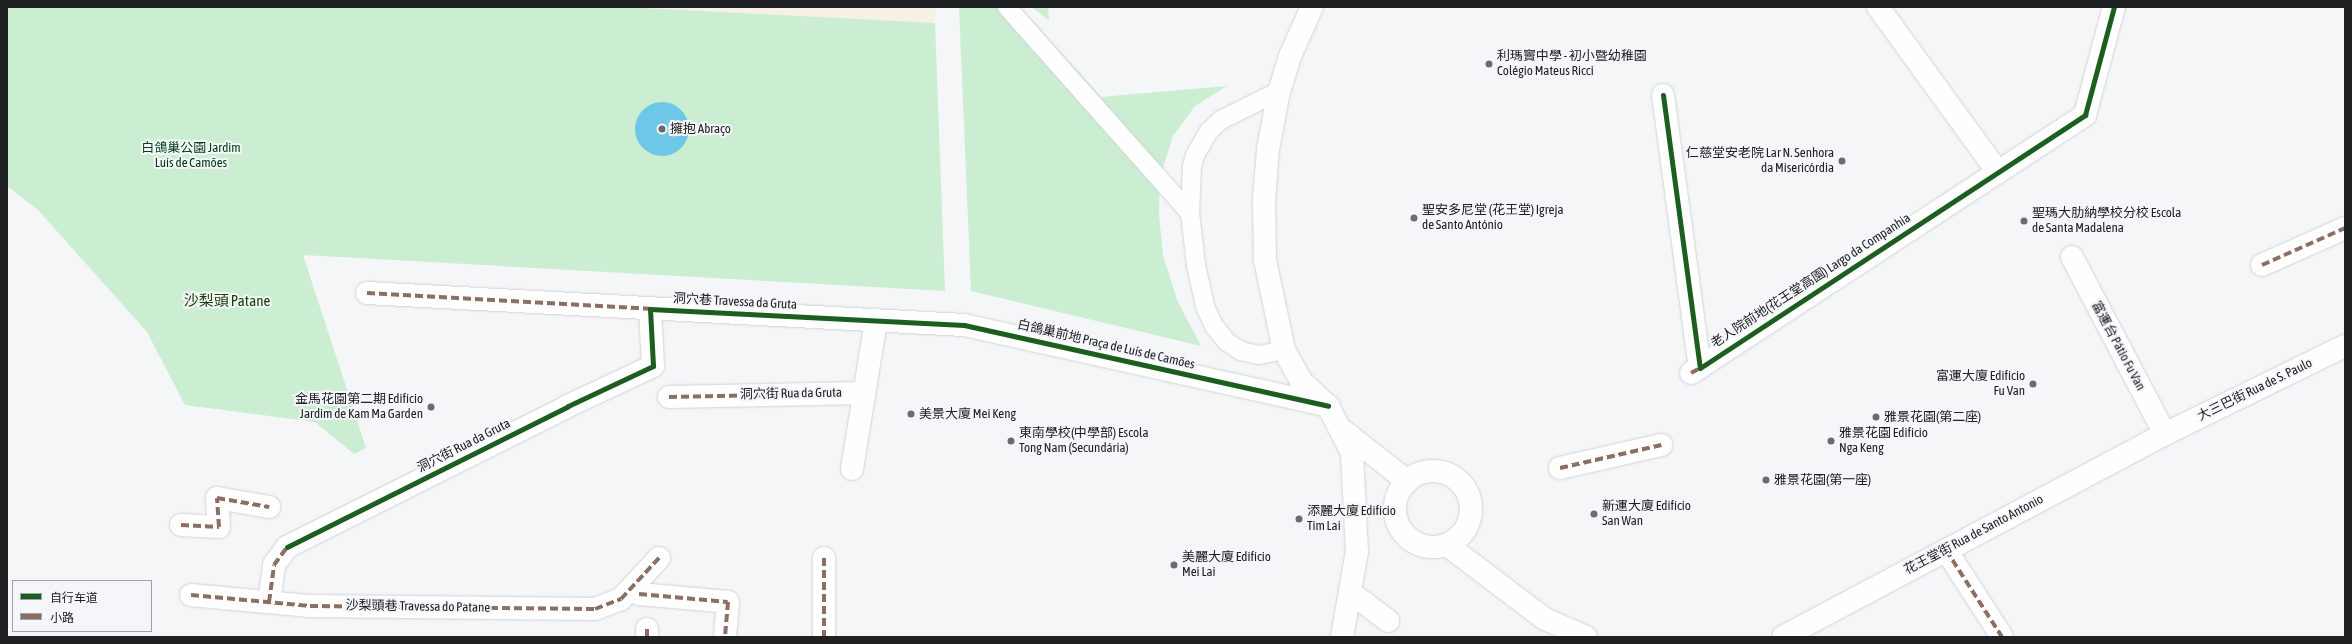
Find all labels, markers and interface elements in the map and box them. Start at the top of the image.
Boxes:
place label: 利瑪竇中學 - 初小暨幼稚園 Colégio Mateus Ricci [1497,49,1647,80]
marker: 利瑪竇中學 - 初小暨幼稚園 Colégio Mateus Ricci [1484,59,1494,69]
place label: 擁抱 Abraço [670,121,731,137]
marker: 擁抱 Abraço [657,124,667,134]
park label: 白鴿巢公園 Jardim Luís de Camões [141,141,241,172]
place label: 仁慈堂安老院 Lar N. Senhora da Misericórdia [1686,146,1834,177]
marker: 仁慈堂安老院 Lar N. Senhora da Misericórdia [1837,156,1847,166]
place label: 聖安多尼堂 (花王堂) Igreja de Santo António [1422,203,1563,234]
place label: 聖瑪大肋納學校分校 Escola de Santa Madalena [2032,206,2181,237]
street label: 老人院前地(花王堂高園) Largo da Companhia [1708,210,1914,352]
marker: 聖安多尼堂 (花王堂) Igreja de Santo António [1409,213,1419,223]
marker: 聖瑪大肋納學校分校 Escola de Santa Madalena [2019,216,2029,226]
street label: 洞穴巷 Travessa da Gruta [673,291,797,313]
district label: 沙梨頭 Patane [184,292,270,310]
street label: 富運台 Pátio Fu Van [2088,299,2148,393]
street label: 白鴿巢前地 Praça de Luís de Camões [1016,317,1196,373]
street label: 大三巴街 Rua de S. Paulo [2195,355,2315,425]
place label: 富運大廈 Edifício Fu Van [1936,369,2025,400]
marker: 富運大廈 Edifício Fu Van [2028,379,2038,389]
street label: 洞穴街 Rua da Gruta [740,385,842,403]
place label: 金馬花園第二期 Edifício Jardim de Kam Ma Garden [295,392,423,423]
marker: 金馬花園第二期 Edifício Jardim de Kam Ma Garden [426,402,436,412]
place label: 美景大廈 Mei Keng [919,406,1016,422]
marker: 美景大廈 Mei Keng [906,409,916,419]
place label: 雅景花園(第二座) [1884,409,1981,425]
marker: 雅景花園(第二座) [1871,412,1881,422]
street label: 洞穴街 Rua da Gruta [415,416,513,476]
place label: 東南學校(中學部) Escola Tong Nam (Secundária) [1019,426,1149,457]
place label: 雅景花園 Edifício Nga Keng [1839,426,1928,457]
marker: 東南學校(中學部) Escola Tong Nam (Secundária) [1006,436,1016,446]
marker: 雅景花園 Edifício Nga Keng [1826,436,1836,446]
place label: 雅景花園(第一座) [1774,472,1871,488]
marker: 雅景花園(第一座) [1761,475,1771,485]
street label: 花王堂街 Rua de Santo Antonio [1902,492,2046,578]
place label: 新運大廈 Edifício San Wan [1602,499,1691,530]
place label: 添麗大廈 Edifício Tim Lai [1307,504,1396,535]
marker: 新運大廈 Edifício San Wan [1589,509,1599,519]
marker: 添麗大廈 Edifício Tim Lai [1294,514,1304,524]
place label: 美麗大廈 Edifício Mei Lai [1182,550,1271,581]
marker: 美麗大廈 Edifício Mei Lai [1169,560,1179,570]
legend [12,580,152,632]
text: 自行车道 [50,591,98,605]
street label: 沙梨頭巷 Travessa do Patane [346,598,490,616]
text: 小路 [50,611,74,625]

